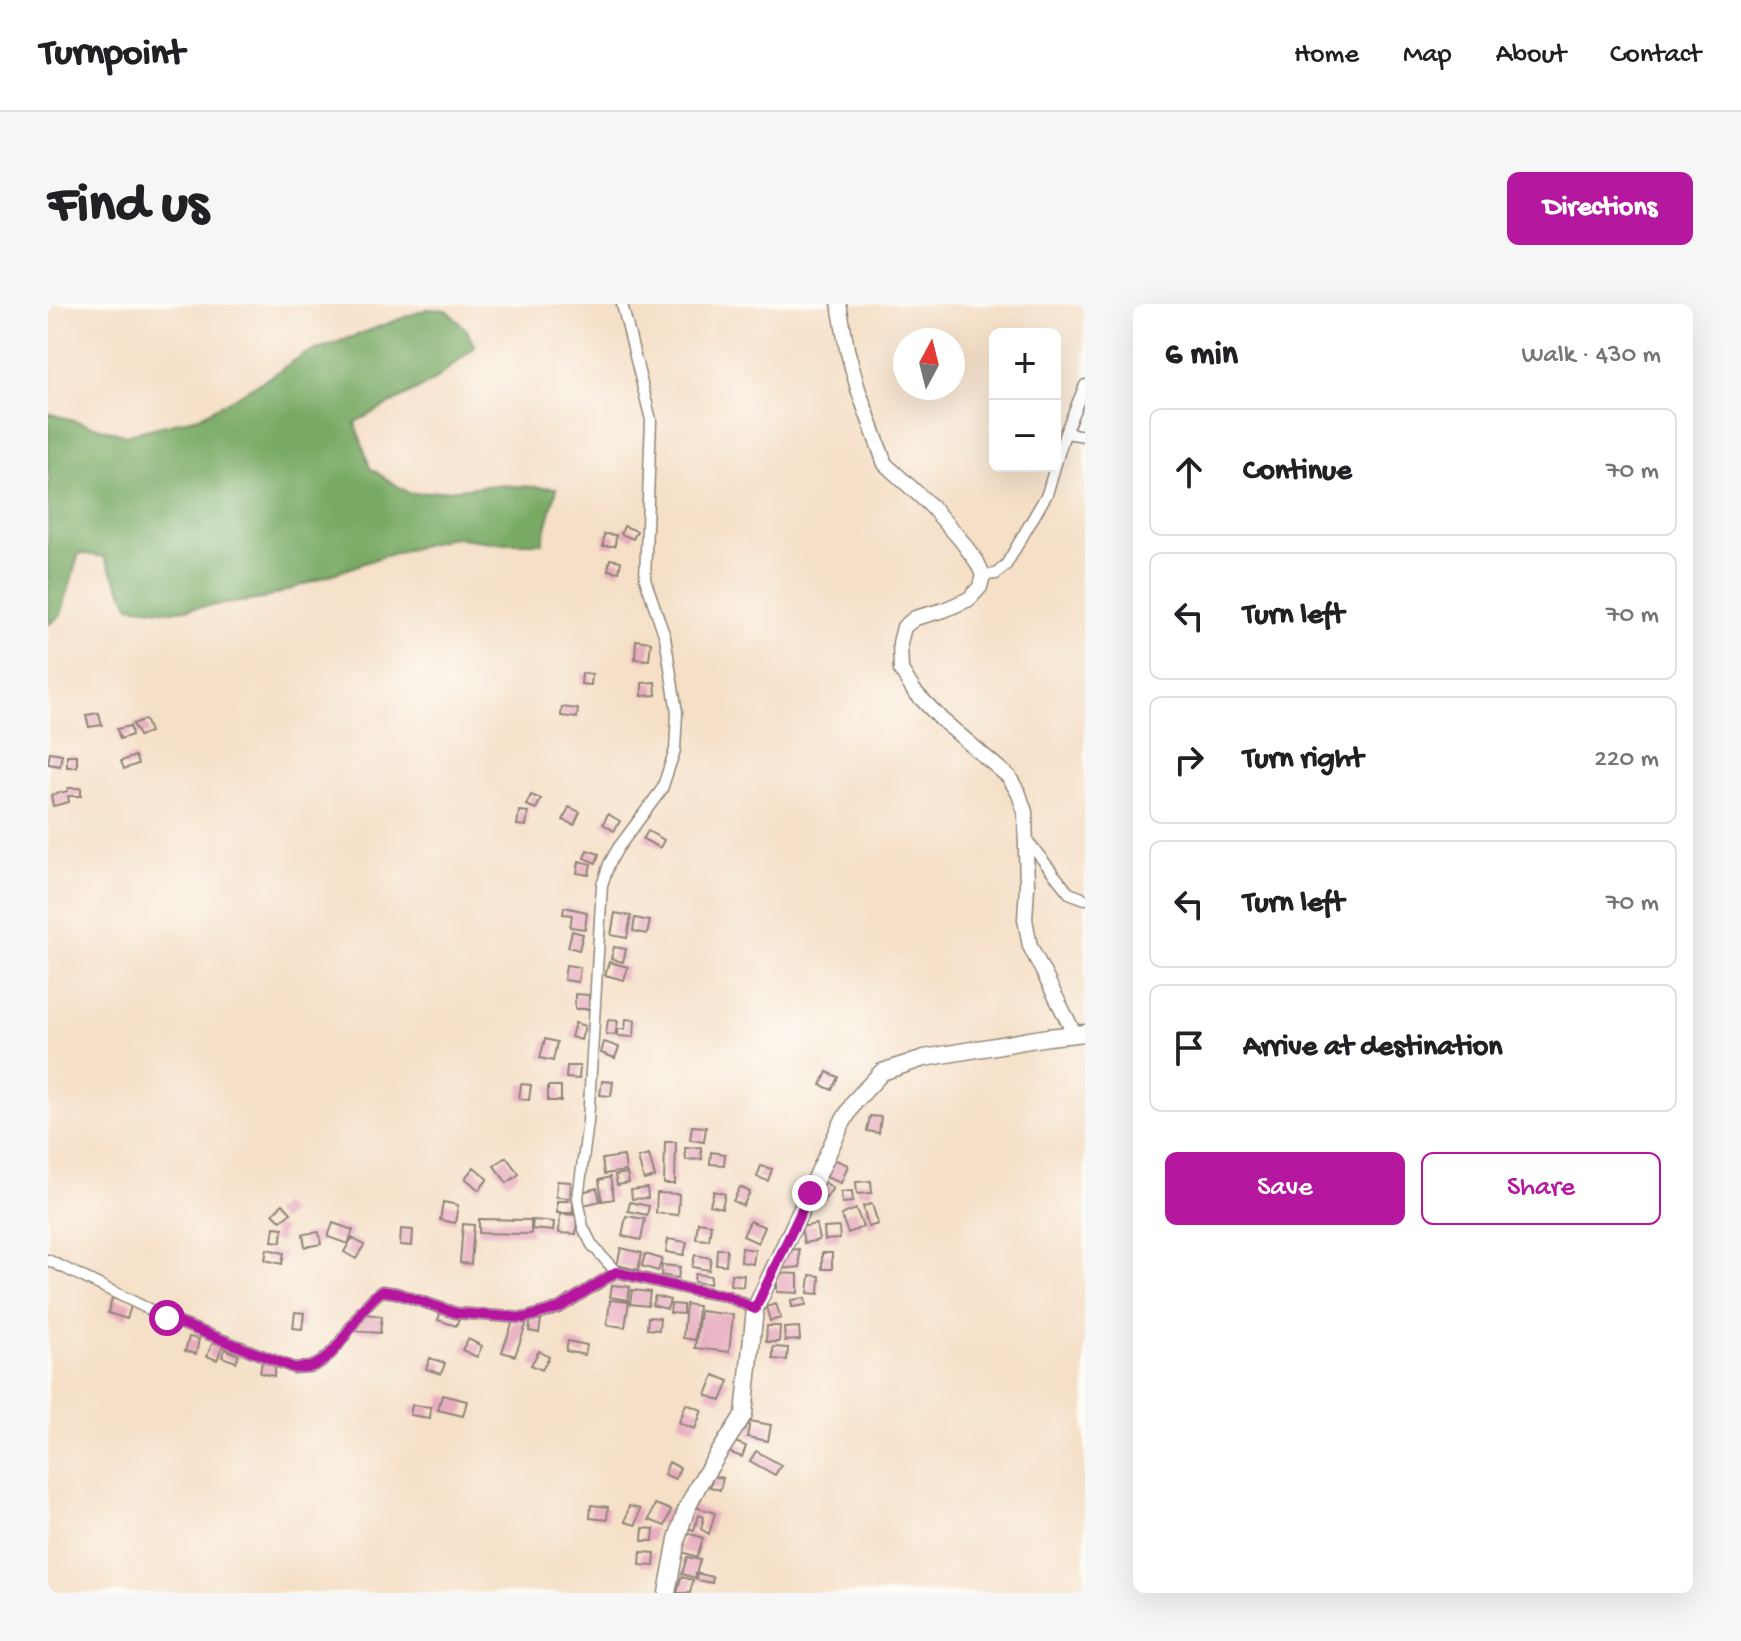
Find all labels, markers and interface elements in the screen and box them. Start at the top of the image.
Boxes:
text: Turnpoint [40,33,184,77]
text: Home [1294,39,1359,72]
text: Map [1403,39,1452,72]
text: About [1496,39,1566,72]
text: Contact [1610,39,1701,72]
button: Directions [1507,172,1693,245]
text: Find us [48,175,208,241]
north arrow [893,328,965,400]
map controls [989,328,1061,472]
button: + [989,328,1061,400]
text: 6 min [1165,336,1238,376]
text: Walk · 430 m [1521,341,1661,372]
button: − [989,400,1061,472]
icon: ahead [1167,450,1211,494]
text: Continue [1243,455,1352,490]
text: 70 m [1606,457,1659,488]
icon: left [1167,594,1211,638]
text: Turn left [1243,599,1344,634]
text: 70 m [1606,601,1659,632]
icon: right [1167,738,1211,782]
text: Turn right [1243,743,1363,778]
text: 220 m [1594,745,1659,776]
icon: left [1167,882,1211,926]
text: Turn left [1243,887,1344,922]
text: 70 m [1606,889,1659,920]
icon: arrive [1167,1026,1211,1070]
text: Arrive at destination [1243,1031,1503,1066]
button: Save [1165,1152,1405,1225]
button: Share [1421,1152,1661,1225]
route end [792,1175,828,1211]
route start [149,1300,185,1336]

